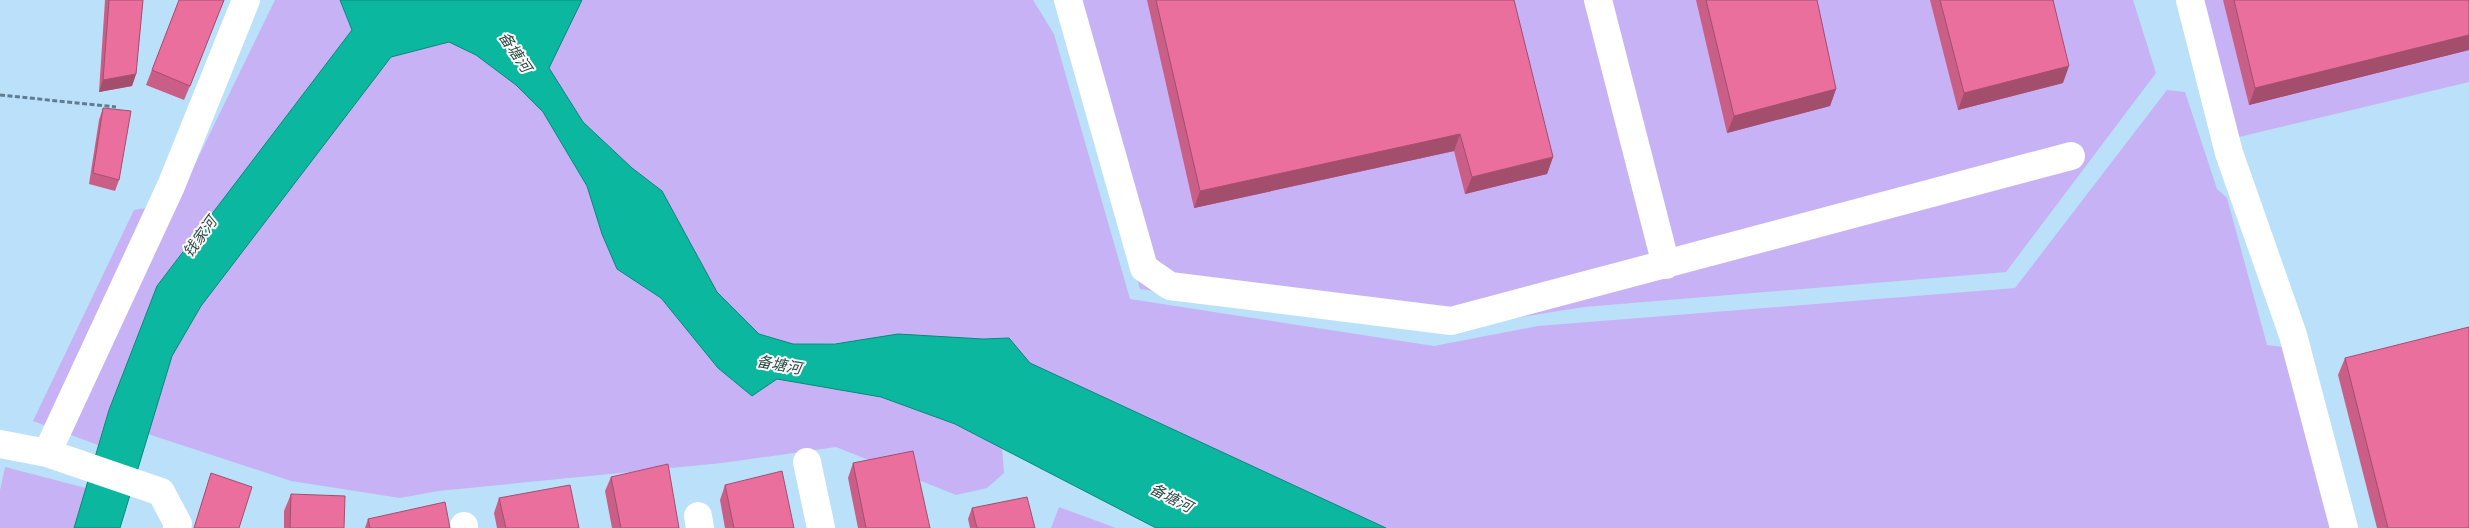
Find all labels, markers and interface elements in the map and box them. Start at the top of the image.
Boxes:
water label: 备塘河 [495,28,537,78]
water label: 钱家河 [179,211,222,260]
water label: 备塘河 [755,352,806,378]
water label: 备塘河 [1147,480,1198,518]

